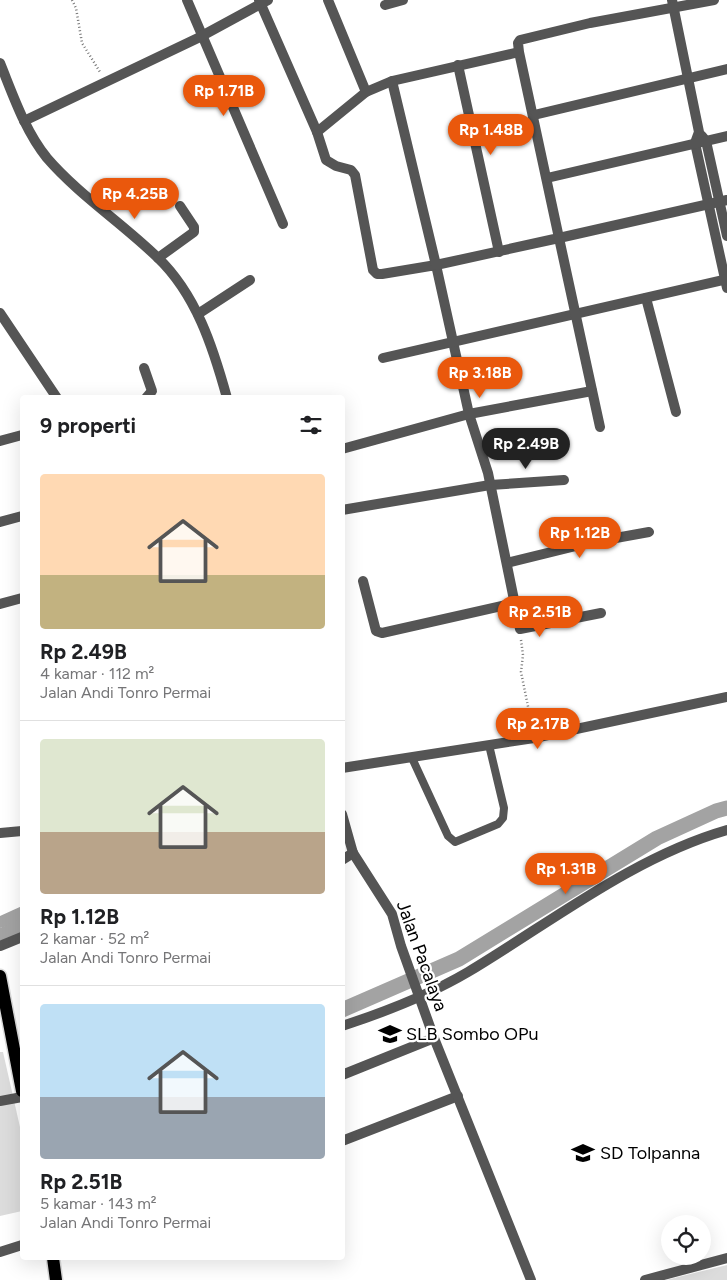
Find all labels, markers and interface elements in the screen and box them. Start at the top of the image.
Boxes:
pin: Rp 1.71B [172,74,276,117]
text: Rp 1.71B [194,81,254,100]
pin: Rp 1.48B [439,114,543,156]
text: Rp 1.48B [459,120,523,139]
pin: Rp 4.25B [83,178,187,220]
text: Rp 4.25B [102,184,168,203]
pin: Rp 3.18B [428,356,532,399]
text: Rp 3.18B [449,363,511,382]
icon: filters [297,411,325,439]
text: 9 properti [40,413,136,438]
pin: Rp 2.49B [474,428,578,470]
text: Rp 2.49B [493,434,559,453]
icon: home [138,506,228,596]
pin: Rp 1.12B [528,516,632,559]
text: Rp 1.12B [550,523,610,542]
pin: Rp 2.51B [488,596,592,638]
text: Rp 2.51B [509,602,571,621]
text: Rp 2.49B [40,639,127,664]
text: 4 kamar · 112 m² [40,664,154,683]
text: Jalan Andi Tonro Permai [40,683,211,702]
pin: Rp 2.17B [486,708,590,750]
text: Rp 2.17B [507,714,569,733]
icon: home [138,772,228,862]
pin: Rp 1.31B [514,852,618,895]
text: Rp 1.31B [536,859,596,878]
street label: Jalan Pacalaya [392,898,452,1014]
text: Rp 1.12B [40,904,119,929]
text: 2 kamar · 52 m² [40,929,149,948]
text: Jalan Andi Tonro Permai [40,948,211,967]
school or university icon: SLB Sombo OPu [377,1021,403,1047]
place label: SLB Sombo OPu [406,1023,538,1045]
icon: home [138,1037,228,1127]
school or university icon: SD Tolpanna [570,1140,596,1166]
place label: SD Tolpanna [600,1142,700,1164]
text: Rp 2.51B [40,1169,122,1194]
text: 5 kamar · 143 m² [40,1194,157,1213]
text: Jalan Andi Tonro Permai [40,1213,211,1232]
map controls [661,1215,711,1265]
button: locate [661,1215,711,1265]

